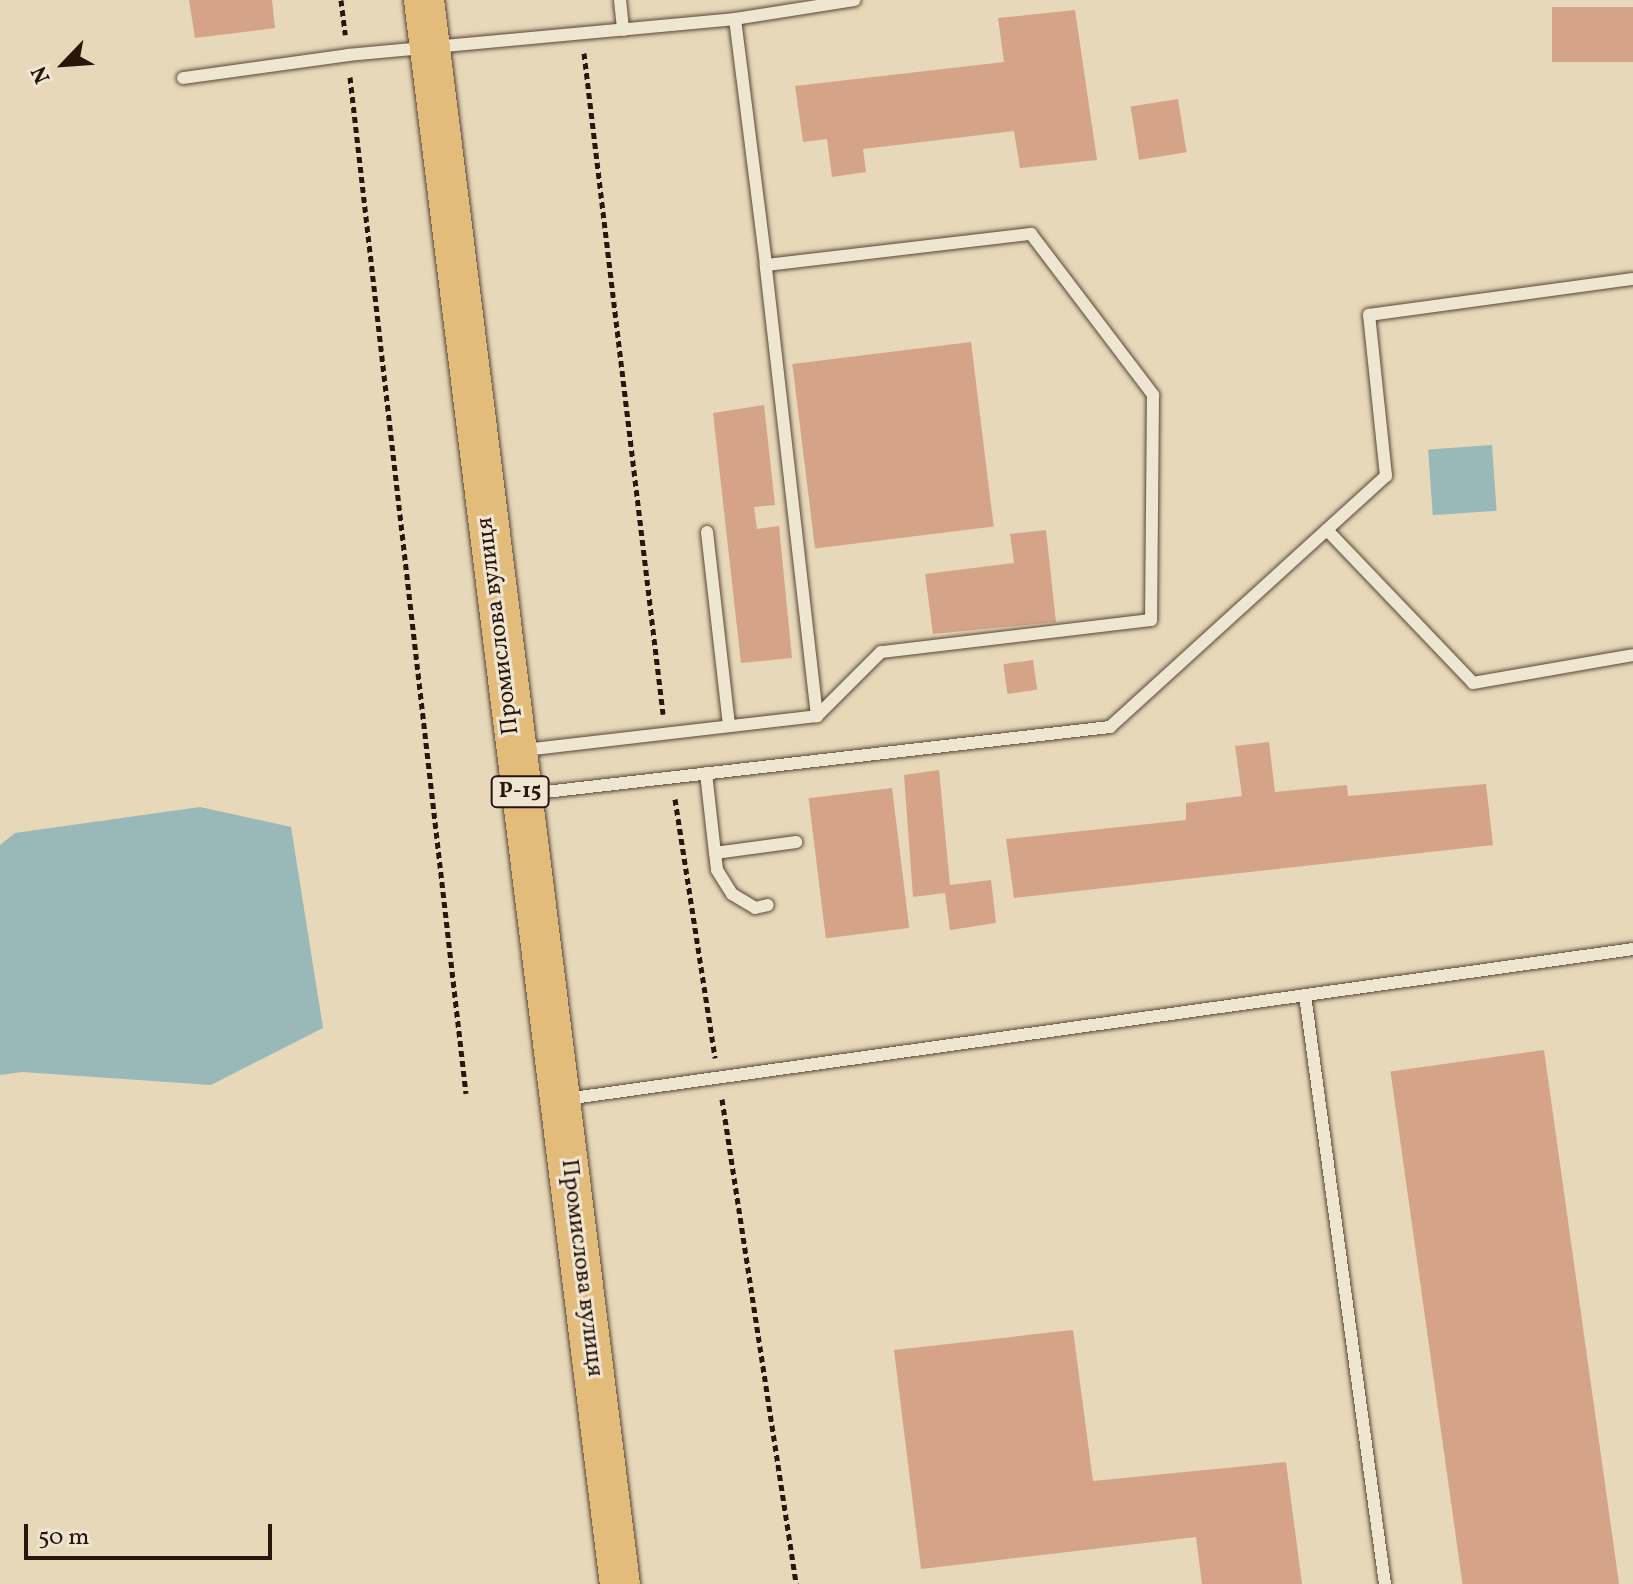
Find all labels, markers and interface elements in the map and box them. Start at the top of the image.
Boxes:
north arrow [24,24,104,104]
text: N [24,61,59,88]
street label: Промислова вулиця [471,516,527,736]
road number: Р-15 [490,774,550,810]
street label: Промислова вулиця [553,1158,609,1378]
scale bar [28,1508,276,1558]
text: 50 m [38,1521,90,1555]

